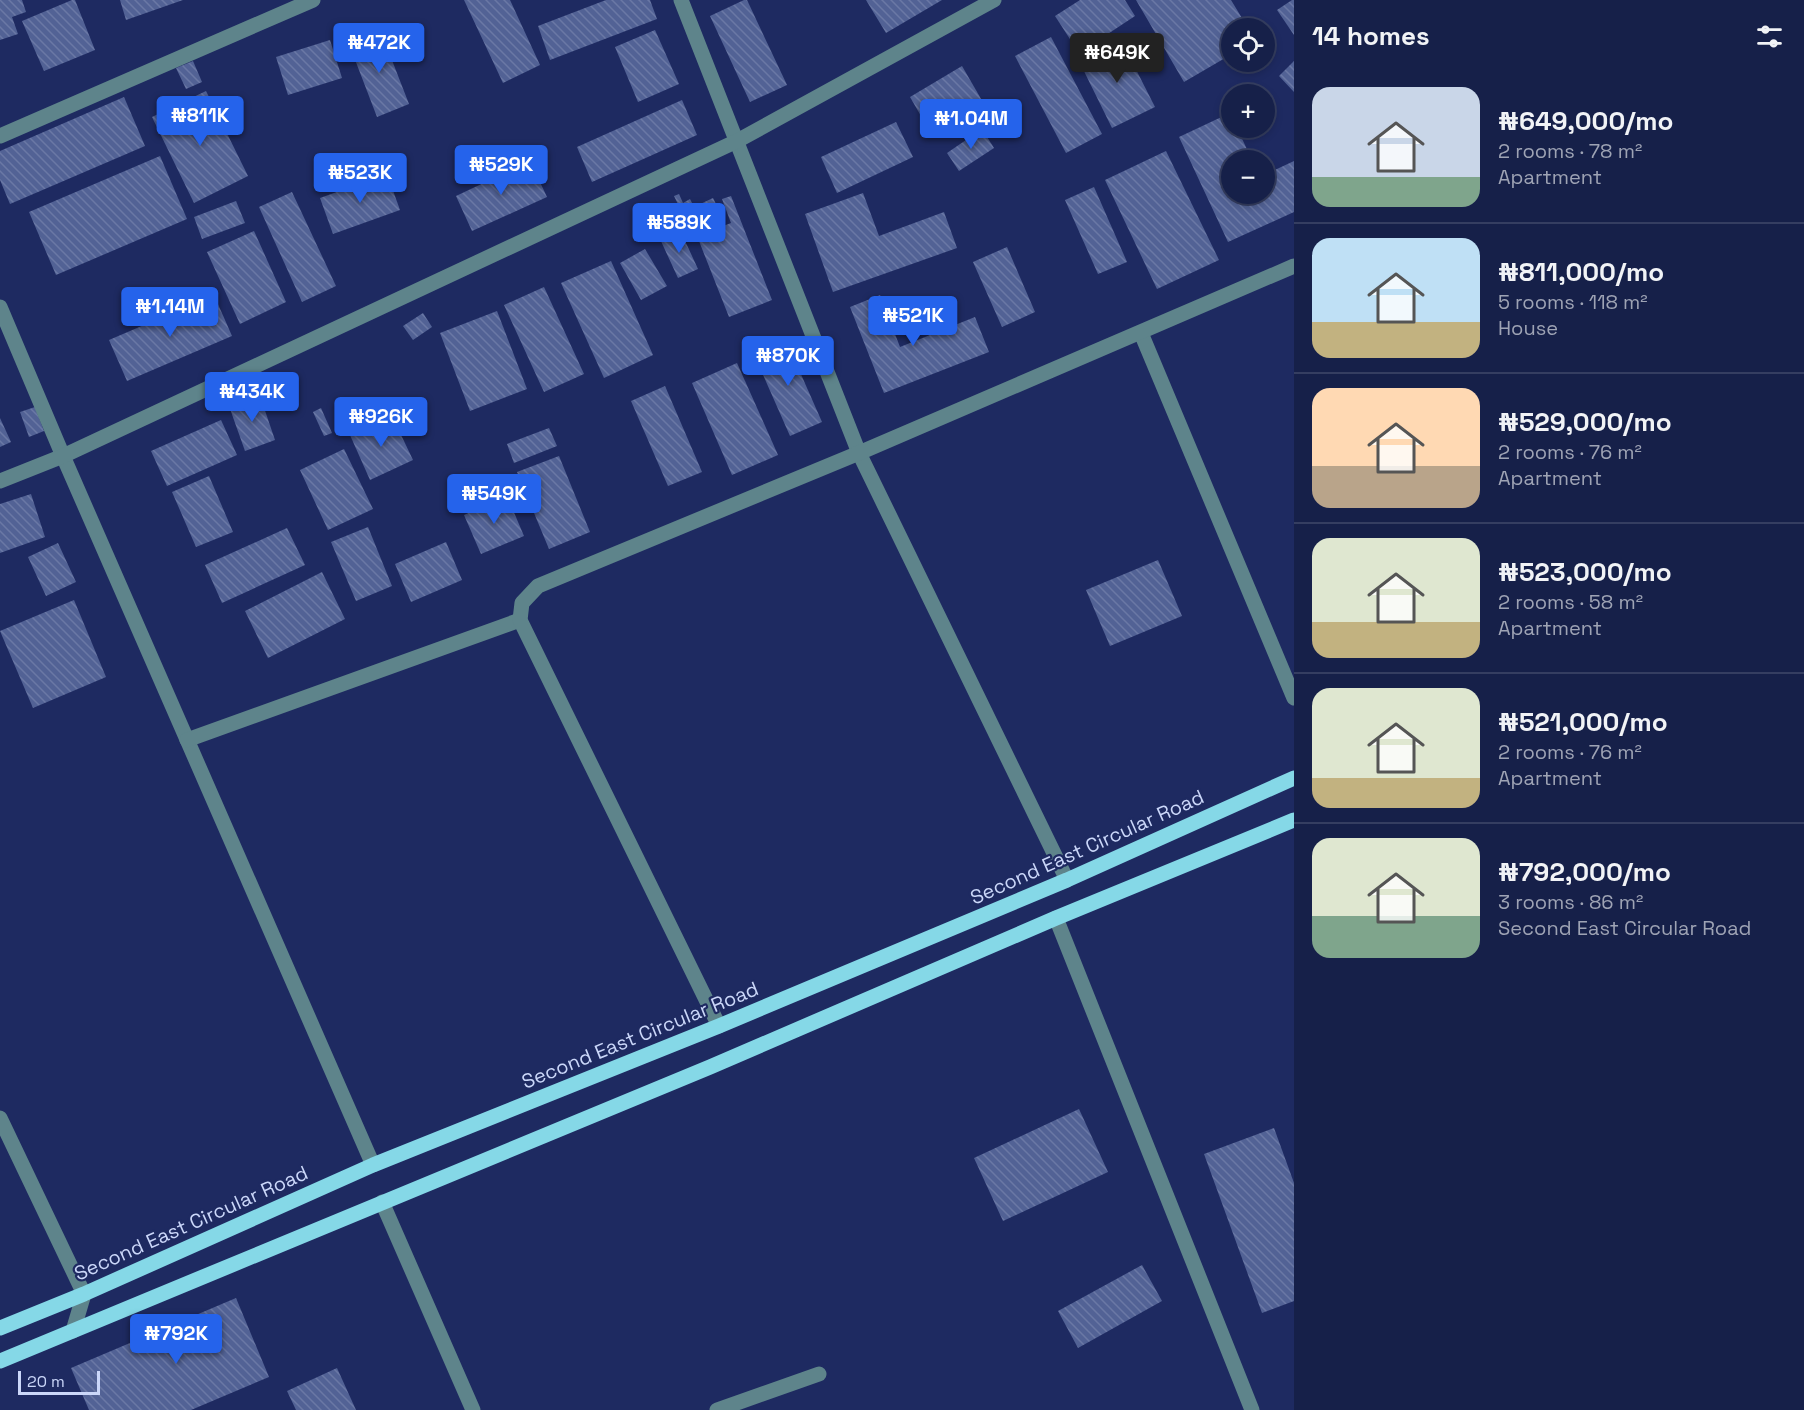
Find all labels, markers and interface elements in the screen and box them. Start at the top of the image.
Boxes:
map controls [1221,18,1275,204]
button: locate [1221,18,1275,72]
text: 14 homes [1312,19,1430,53]
icon: filters [1753,20,1786,53]
pin: ₦472K [337,23,421,74]
text: ₦472K [347,29,411,55]
pin: ₦649K [1075,33,1159,84]
text: ₦649K [1084,39,1150,65]
button: + [1221,84,1275,138]
pin: ₦811K [158,96,242,147]
pin: ₦1.04M [922,99,1020,150]
text: ₦811K [171,102,229,128]
text: ₦649,000/mo [1498,104,1673,138]
text: ₦1.04M [934,105,1008,131]
icon: home [1360,111,1432,183]
text: 2 rooms · 78 m² [1498,138,1642,164]
pin: ₦529K [459,145,543,196]
button: − [1221,150,1275,204]
text: ₦529K [469,151,533,177]
pin: ₦523K [318,153,402,204]
text: ₦523K [328,159,392,185]
text: Apartment [1498,164,1602,190]
pin: ₦589K [637,203,721,254]
text: ₦589K [647,209,712,235]
text: ₦811,000/mo [1498,255,1664,289]
icon: home [1360,262,1432,334]
pin: ₦1.14M [121,287,219,338]
text: 5 rooms · 118 m² [1498,289,1648,315]
text: ₦1.14M [135,293,205,319]
pin: ₦521K [871,296,955,347]
text: ₦521K [882,302,944,328]
text: House [1498,315,1558,341]
pin: ₦870K [746,336,830,387]
text: ₦870K [756,342,820,368]
pin: ₦434K [210,372,294,423]
text: ₦434K [219,378,285,404]
pin: ₦926K [339,397,423,448]
text: ₦926K [348,403,414,429]
text: ₦529,000/mo [1498,405,1672,439]
icon: home [1360,412,1432,484]
text: 2 rooms · 76 m² [1498,439,1642,465]
text: Apartment [1498,465,1602,491]
pin: ₦549K [452,474,536,525]
text: ₦549K [461,480,527,506]
text: ₦523,000/mo [1498,555,1672,589]
icon: home [1360,562,1432,634]
text: 2 rooms · 58 m² [1498,589,1643,615]
text: Apartment [1498,615,1602,641]
text: ₦521,000/mo [1498,705,1668,739]
icon: home [1360,712,1432,784]
text: 2 rooms · 76 m² [1498,739,1642,765]
text: Apartment [1498,765,1602,791]
street label: Second East Circular Road [966,784,1208,910]
text: ₦792,000/mo [1498,855,1671,889]
icon: home [1360,862,1432,934]
text: 3 rooms · 86 m² [1498,889,1643,915]
text: Second East Circular Road [1498,915,1751,941]
street label: Second East Circular Road [518,975,762,1095]
street label: Second East Circular Road [70,1160,312,1286]
pin: ₦792K [134,1314,218,1365]
text: ₦792K [144,1320,208,1346]
scale bar [18,1368,100,1396]
text: 20 m [27,1371,65,1392]

